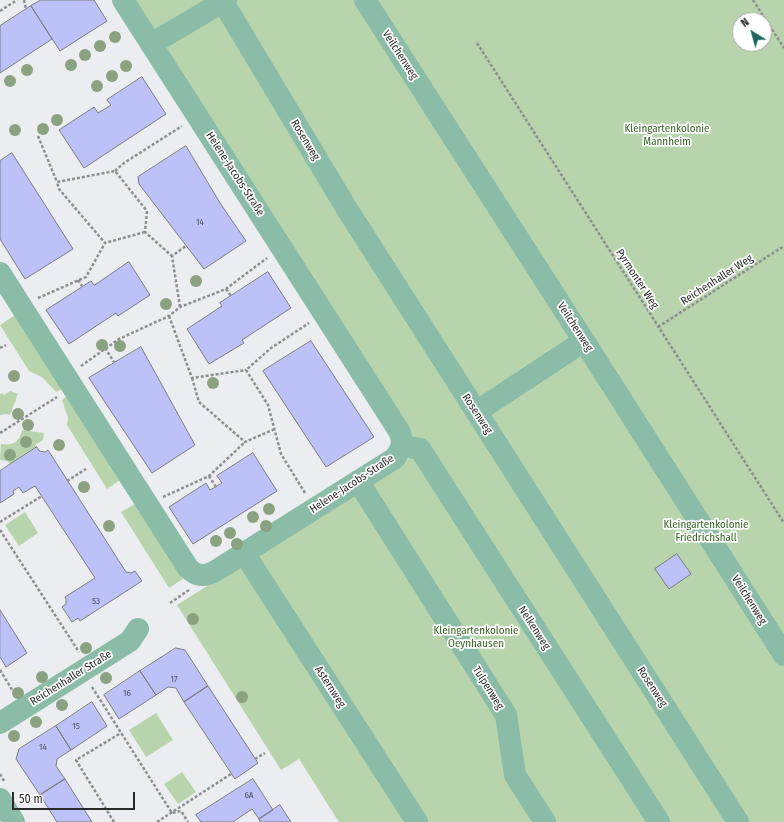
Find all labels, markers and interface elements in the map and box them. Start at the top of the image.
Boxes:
north arrow [732,12,772,52]
text: N [739,16,752,30]
street label: Veilchenweg [379,28,421,82]
street label: Rosenweg [288,117,322,163]
park label: Kleingartenkolonie Mannheim [625,122,709,148]
street label: Helene-Jacobs-Straße [203,129,267,219]
house number: 14 [196,217,204,227]
street label: Pyrmonter Weg [613,247,661,311]
street label: Reichenhaller Weg [679,252,755,308]
street label: Veilchenweg [554,300,596,354]
street label: Rosenweg [459,391,495,437]
street label: Helene-Jacobs-Straße [307,452,397,516]
park label: Kleingartenkolonie Friedrichshall [664,518,748,544]
street label: Veilchenweg [729,573,769,627]
house number: 53 [92,596,100,606]
street label: Nelkenweg [515,604,553,652]
park label: Kleingartenkolonie Oeynhausen [434,624,518,650]
street label: Reichenhaller Straße [28,648,114,708]
street label: Asternweg [312,664,348,710]
street label: Tulpenweg [470,664,506,712]
street label: Rosenweg [634,664,670,710]
house number: 17 [170,674,178,684]
house number: 16 [123,688,131,698]
house number: 15 [72,721,80,731]
house number: 14 [39,742,47,752]
scale bar [14,784,137,810]
house number: 6A [244,790,254,800]
text: 50 m [19,792,43,806]

